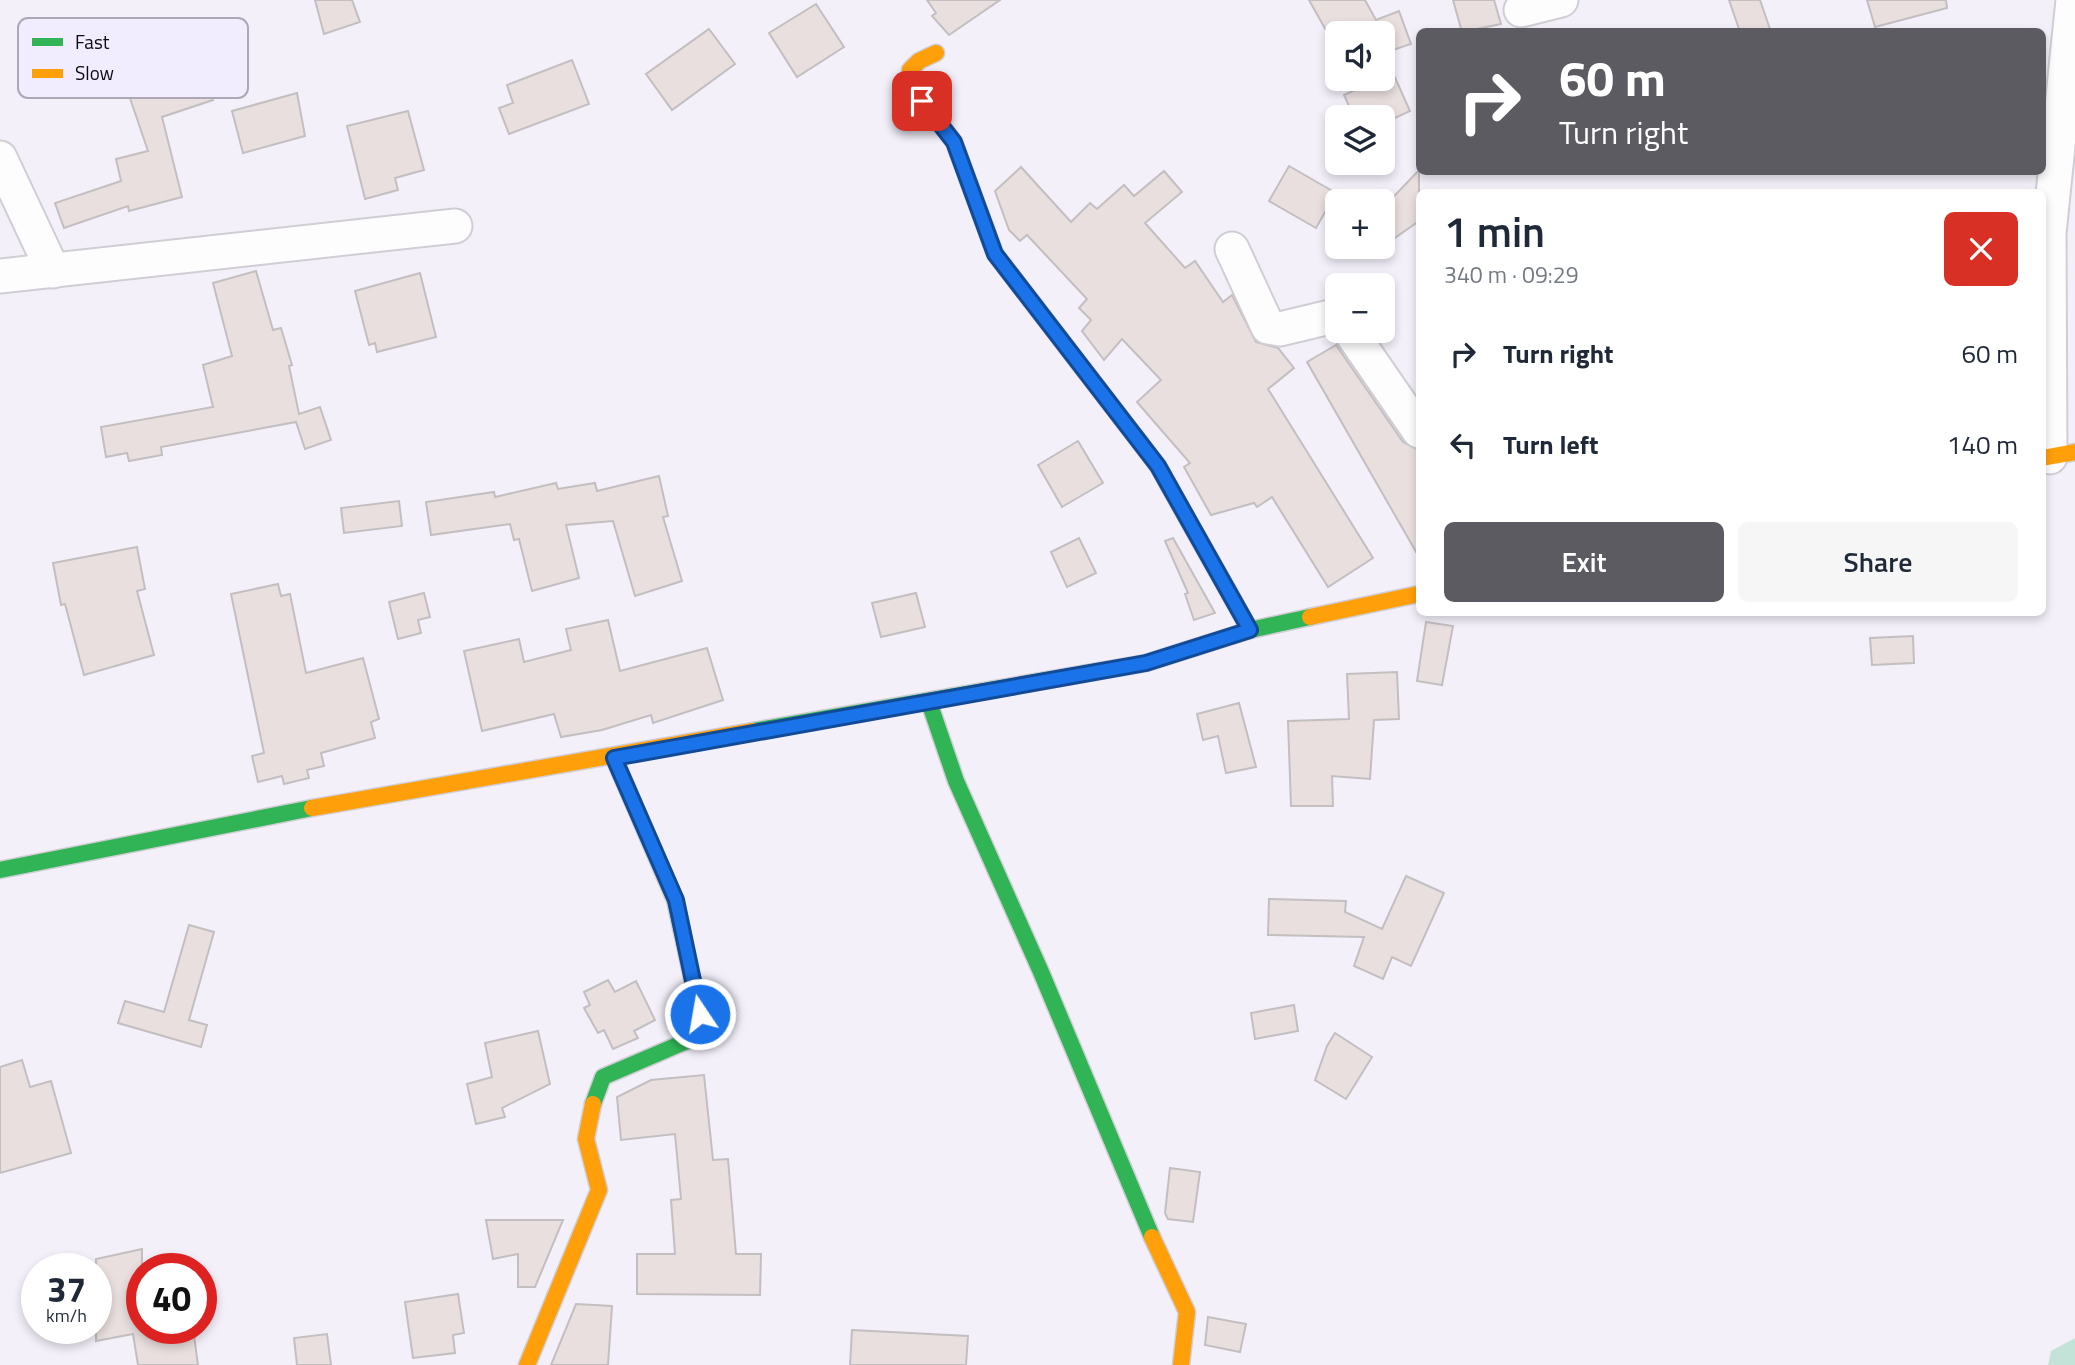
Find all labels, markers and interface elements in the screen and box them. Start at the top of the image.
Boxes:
legend [18,18,248,98]
map controls [1325,21,1395,343]
button: sound [1325,21,1395,91]
text: Fast [75,27,110,56]
text: 60 m [1559,40,1666,115]
icon: right [1444,56,1535,147]
text: Slow [75,58,114,87]
pin [892,71,952,131]
icon: arrive [903,82,941,120]
button: layers [1325,105,1395,175]
text: Turn right [1559,108,1688,156]
button: + [1325,189,1395,259]
text: 1 min [1444,199,1545,263]
button: close [1944,212,2018,286]
text: 340 m · 09:29 [1444,257,1579,292]
button: − [1325,273,1395,343]
text: Turn right [1503,334,1614,373]
text: 60 m [1961,334,2018,373]
icon: right [1444,335,1482,373]
text: Turn left [1503,425,1598,464]
text: 140 m [1947,425,2018,464]
icon: left [1444,426,1482,464]
button: Exit [1444,522,1724,602]
button: Share [1738,522,2018,602]
position arrow [663,977,737,1051]
speed limit sign: 40 [126,1253,217,1344]
text: 37 [47,1262,86,1316]
text: km/h [46,1302,87,1329]

